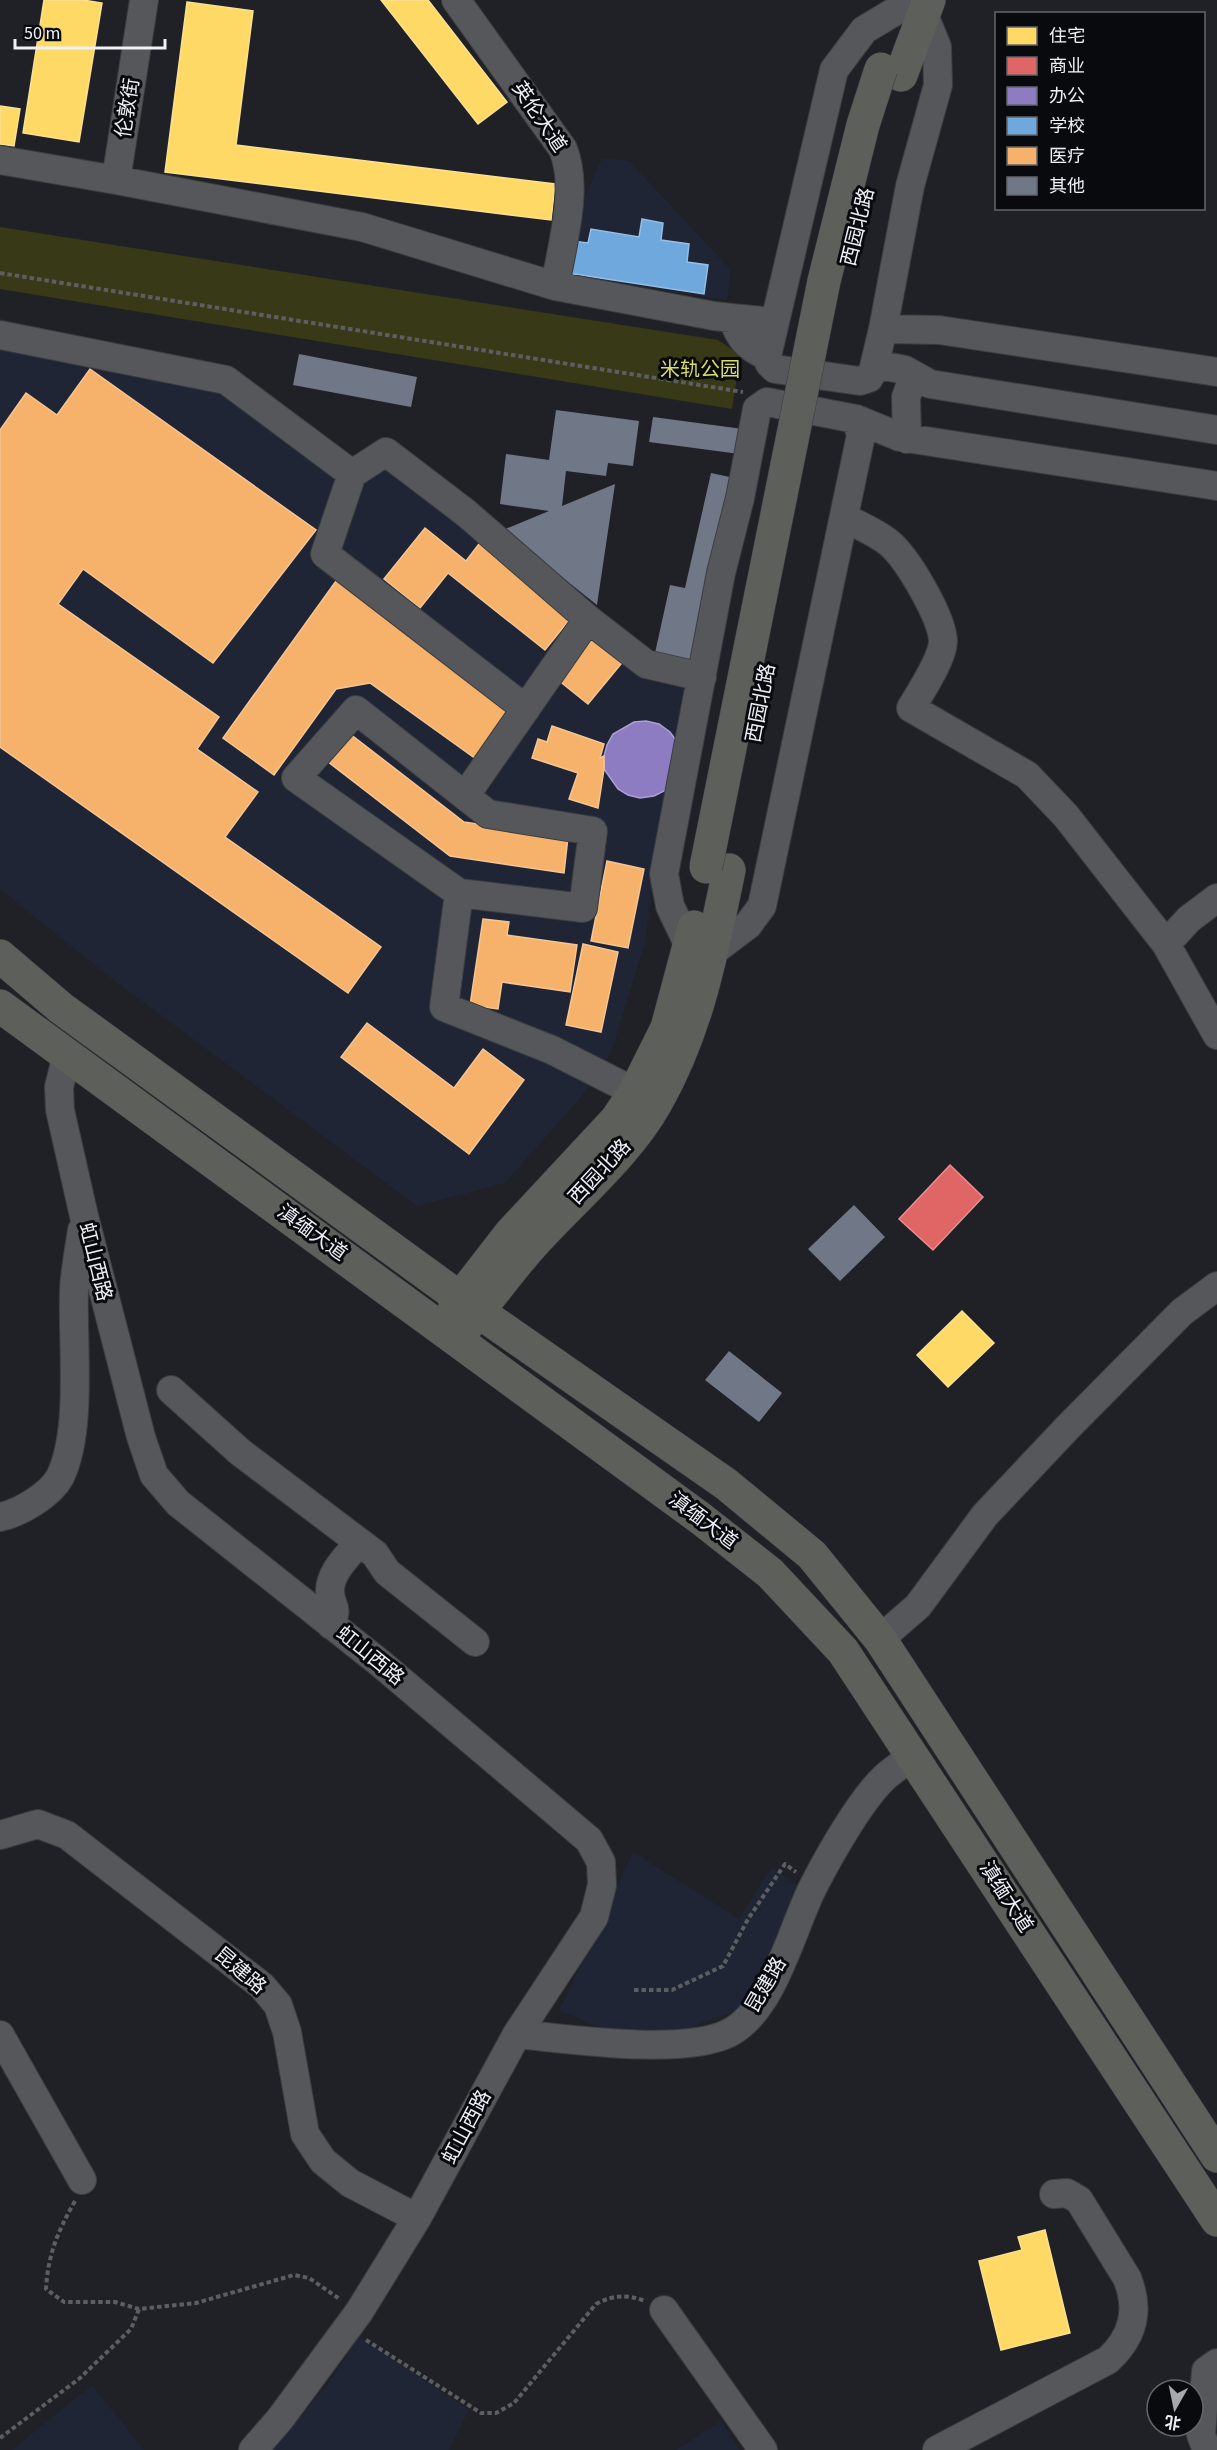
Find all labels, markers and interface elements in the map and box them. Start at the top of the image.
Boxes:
scale bar [15,12,165,50]
legend [995,12,1205,210]
text: 50 m [24,21,60,46]
text: 住宅 [1049,24,1085,49]
text: 商业 [1049,54,1085,79]
street label: 伦敦街 [109,76,147,140]
street label: 英伦大道 [505,76,573,158]
text: 办公 [1049,84,1085,109]
text: 学校 [1049,114,1085,139]
text: 医疗 [1049,144,1085,169]
text: 其他 [1049,174,1085,199]
street label: 西园北路 [835,185,881,269]
park label: 米轨公园 [660,356,740,384]
street label: 西园北路 [740,661,782,745]
street label: 西园北路 [562,1133,638,1211]
street label: 滇缅大道 [271,1198,353,1268]
street label: 虹山西路 [72,1220,118,1304]
street label: 滇缅大道 [663,1486,743,1556]
street label: 虹山西路 [330,1620,410,1692]
street label: 滇缅大道 [972,1856,1040,1938]
street label: 昆建路 [208,1941,272,2001]
street label: 昆建路 [739,1952,793,2018]
street label: 虹山西路 [436,2085,498,2169]
north arrow [1145,2378,1205,2438]
text: 北 [1163,2410,1182,2434]

